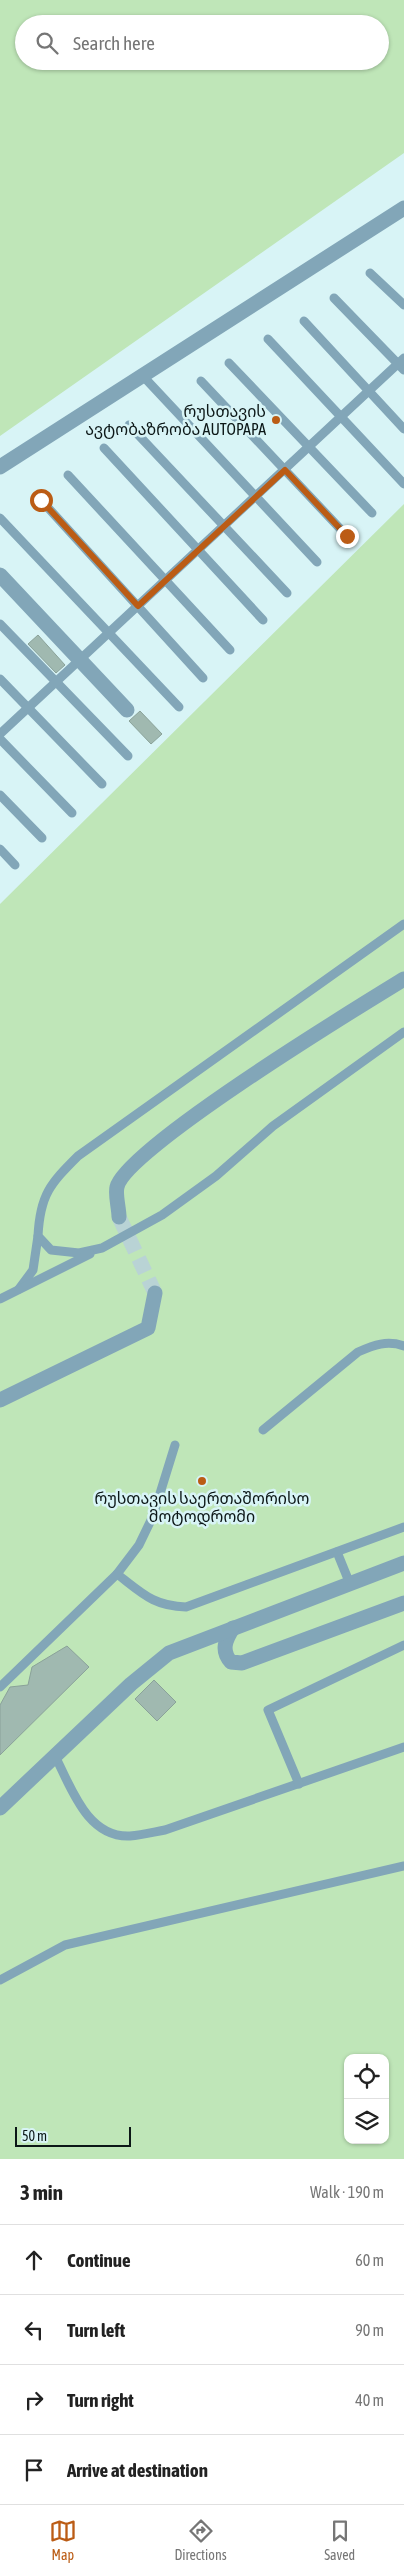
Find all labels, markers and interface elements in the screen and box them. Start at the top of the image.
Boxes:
search box [15,15,389,70]
icon: search [33,29,61,57]
text: Search here [73,32,155,54]
place label: რუსთავის ავტობაზრობა AUTOPAPA [85,402,266,439]
marker: რუსთავის ავტობაზრობა AUTOPAPA [270,414,282,426]
route start [30,489,53,512]
route end [336,525,359,548]
marker: რუსთავის საერთაშორისო მოტოდრომი [196,1475,208,1487]
place label: რუსთავის საერთაშორისო მოტოდრომი [95,1489,309,1527]
map controls [344,2054,389,2144]
button: locate [344,2054,389,2099]
button: layers [344,2099,389,2144]
scale bar [15,2124,131,2147]
text: 50 m [22,2128,47,2144]
text: 3 min [20,2180,63,2204]
text: Walk · 190 m [310,2183,384,2201]
icon: ahead [20,2246,48,2274]
text: Continue [67,2249,131,2271]
text: 60 m [355,2251,384,2269]
icon: left [20,2316,48,2344]
text: Turn left [67,2319,125,2341]
text: 90 m [355,2321,384,2339]
icon: right [20,2386,48,2414]
text: Turn right [67,2389,134,2411]
text: 40 m [355,2391,384,2409]
icon: arrive [20,2456,48,2484]
text: Arrive at destination [67,2459,208,2481]
tab: Map [49,2517,77,2563]
tab: Directions [174,2517,227,2563]
tab: Saved [324,2517,355,2563]

